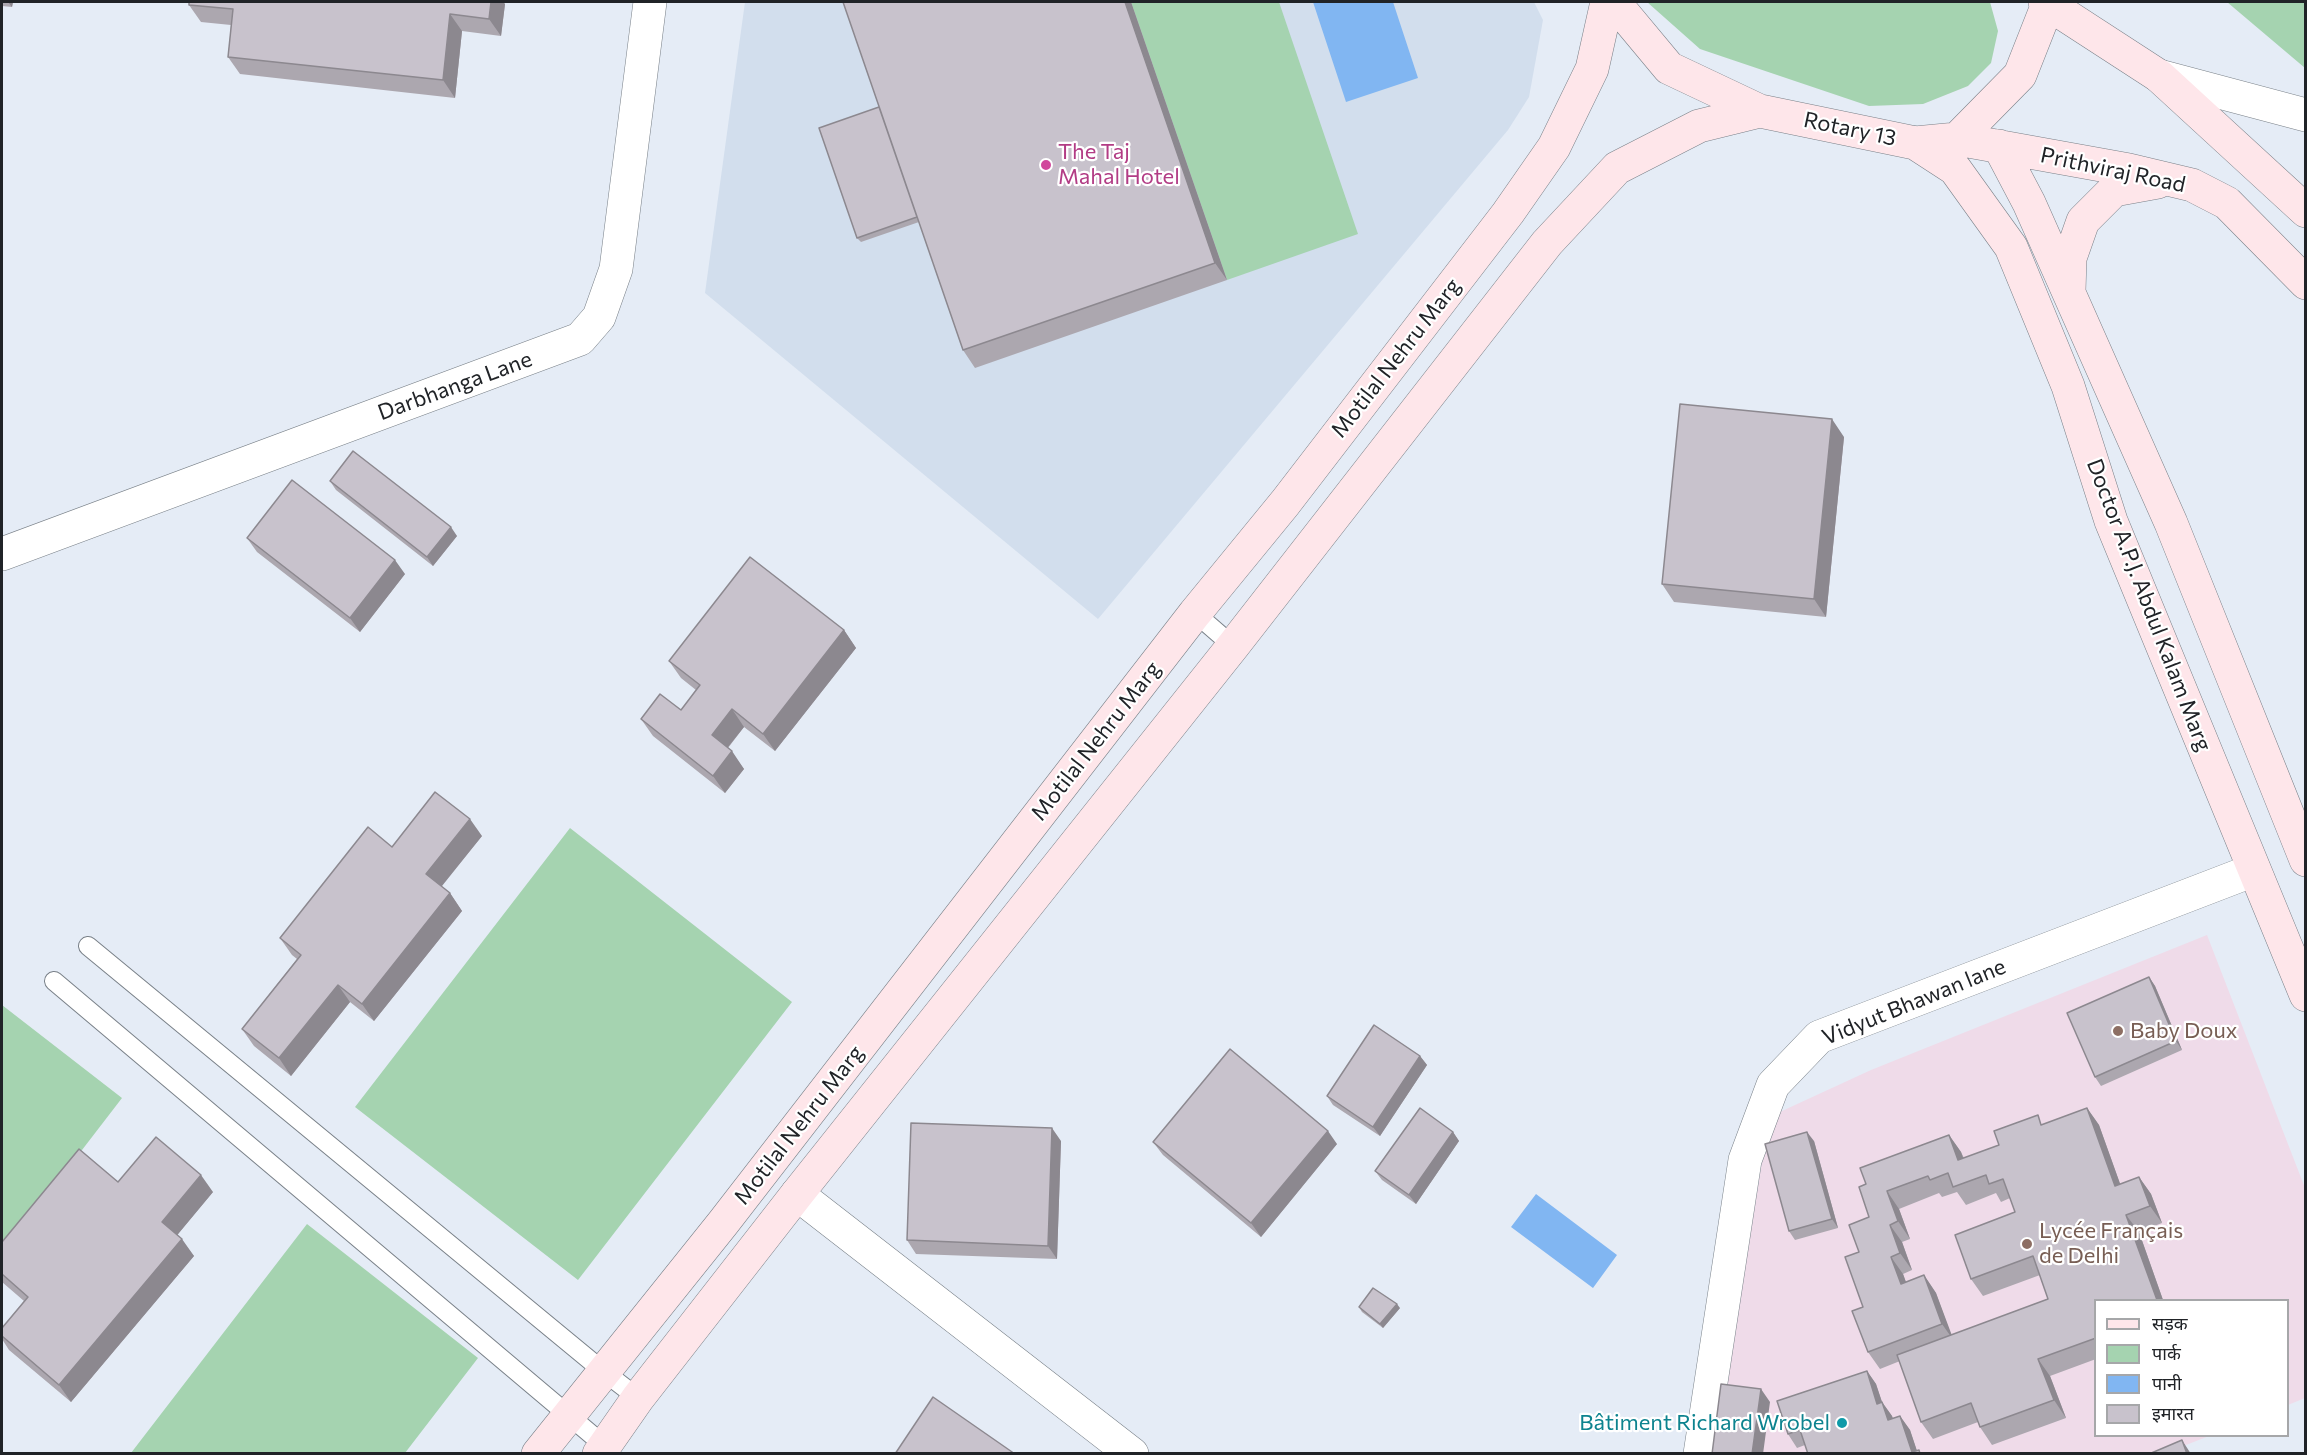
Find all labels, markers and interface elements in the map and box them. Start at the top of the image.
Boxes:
street label: Rotary 13 [1801,106,1899,152]
place label: The Taj Mahal Hotel [1058,139,1180,190]
street label: Prithviraj Road [2038,142,2188,198]
marker: The Taj Mahal Hotel [1039,158,1053,172]
street label: Motilal Nehru Marg [1326,273,1466,443]
street label: Darbhanga Lane [374,346,536,426]
street label: Doctor A.P.J. Abdul Kalam Marg [2081,455,2217,755]
street label: Motilal Nehru Marg [1026,656,1166,826]
street label: Vidyut Bhawan lane [1818,953,2010,1051]
place label: Baby Doux [2130,1018,2237,1044]
marker: Baby Doux [2111,1024,2125,1038]
street label: Motilal Nehru Marg [729,1040,869,1210]
place label: Lycée Français de Delhi [2039,1218,2183,1270]
marker: Lycée Français de Delhi [2020,1237,2034,1251]
legend [2094,1299,2289,1437]
text: सड़क [2152,1312,2188,1334]
text: पार्क [2152,1342,2181,1364]
text: पानी [2152,1372,2182,1394]
text: इमारत [2152,1402,2194,1424]
place label: Bâtiment Richard Wrobel [1579,1410,1830,1436]
marker: Bâtiment Richard Wrobel [1835,1416,1849,1430]

